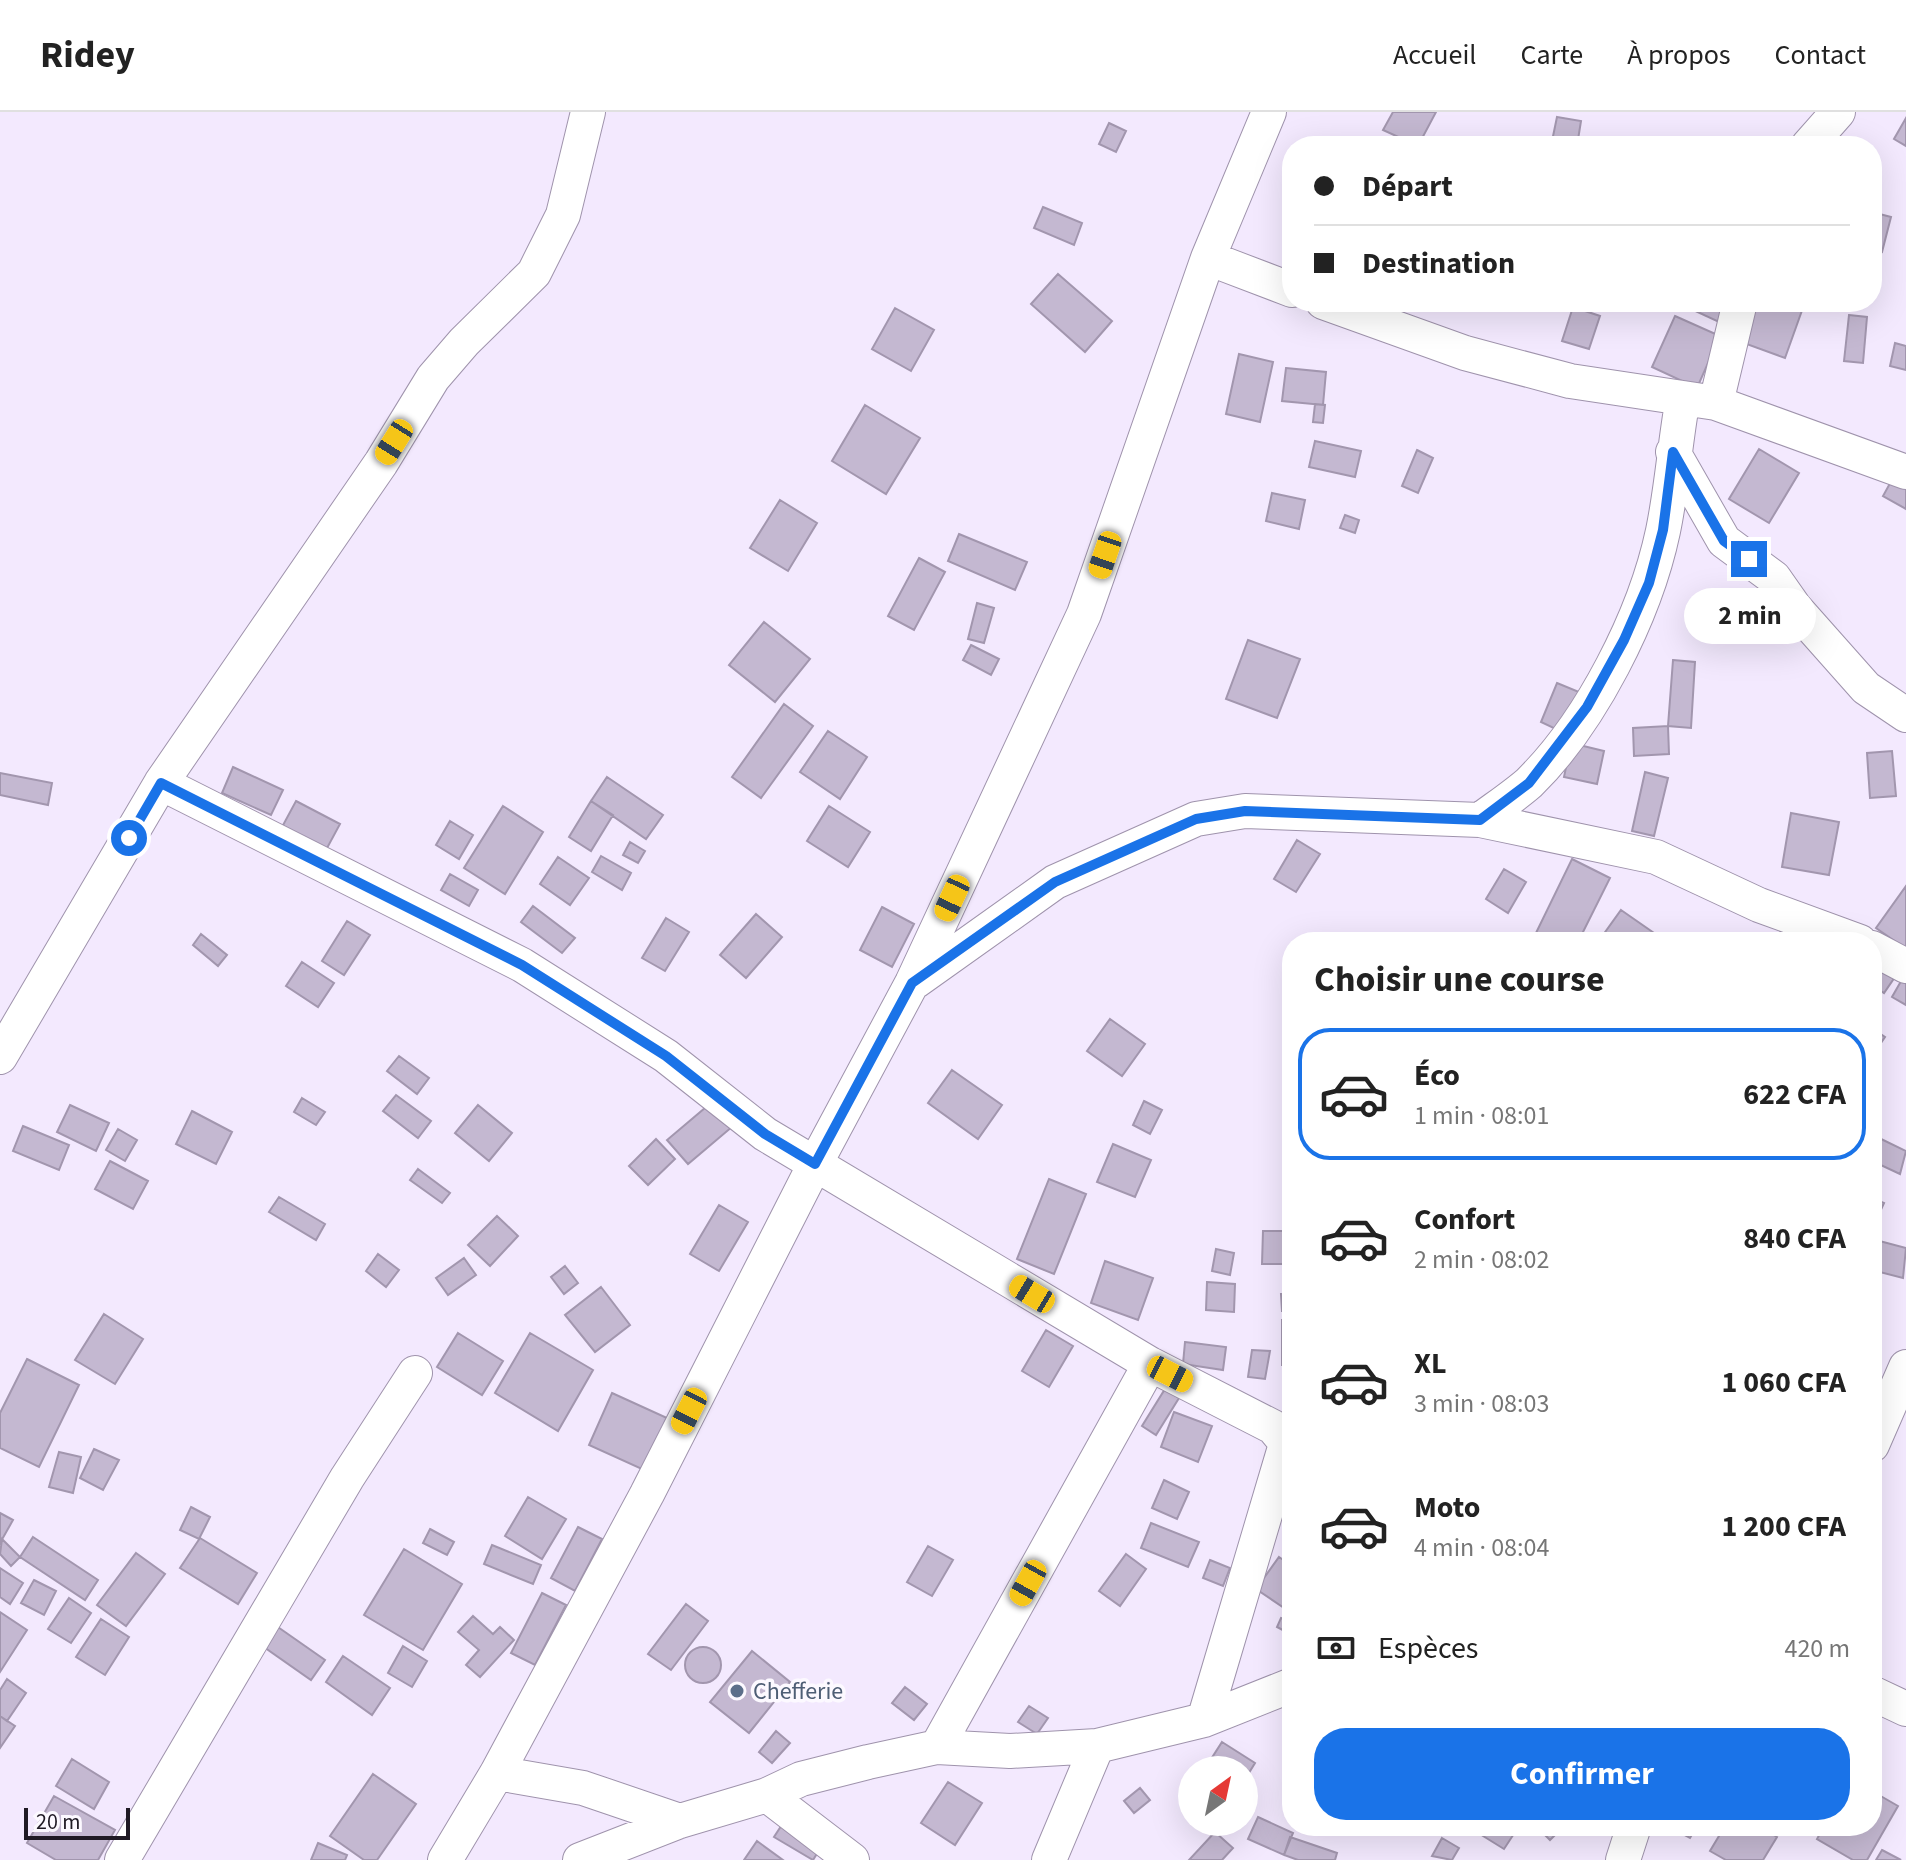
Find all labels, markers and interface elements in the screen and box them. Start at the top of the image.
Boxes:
text: Ridey [40,28,135,82]
text: Accueil [1393,35,1476,75]
text: Carte [1520,35,1583,75]
text: À propos [1627,35,1731,75]
text: Contact [1775,35,1866,75]
text: Départ [1362,165,1453,208]
text: Destination [1362,242,1515,285]
car [371,415,417,469]
car [1086,528,1124,582]
route end [1731,541,1767,577]
callout: 2 min [1683,587,1815,643]
text: 2 min [1718,597,1782,634]
route start [111,820,147,856]
car [931,871,973,925]
text: Choisir une course [1314,954,1605,1005]
text: Éco [1414,1054,1460,1097]
icon: car [1318,1058,1390,1130]
text: 622 CFA [1743,1073,1846,1116]
text: 1 min · 08:01 [1414,1097,1549,1134]
text: Confort [1414,1198,1515,1241]
icon: car [1318,1202,1390,1274]
text: 840 CFA [1743,1217,1846,1260]
text: 2 min · 08:02 [1414,1241,1549,1278]
car [1005,1271,1059,1317]
text: XL [1414,1342,1447,1385]
icon: car [1318,1346,1390,1418]
car [1143,1352,1197,1396]
text: 1 060 CFA [1721,1361,1846,1404]
car [667,1384,711,1438]
text: 3 min · 08:03 [1414,1385,1549,1422]
text: Moto [1414,1486,1480,1529]
icon: car [1318,1490,1390,1562]
text: 1 200 CFA [1721,1505,1846,1548]
text: 4 min · 08:04 [1414,1529,1549,1566]
car [1006,1556,1050,1610]
icon: cash [1314,1626,1358,1670]
text: Espèces [1378,1627,1478,1670]
text: 420 m [1784,1630,1850,1667]
place label: Chefferie [753,1674,843,1709]
marker: Chefferie [728,1682,746,1700]
button: Confirmer [1314,1728,1850,1820]
north arrow [1178,1756,1258,1836]
map controls [1178,1756,1258,1836]
scale bar [24,1804,130,1840]
text: 20 m [36,1806,81,1838]

